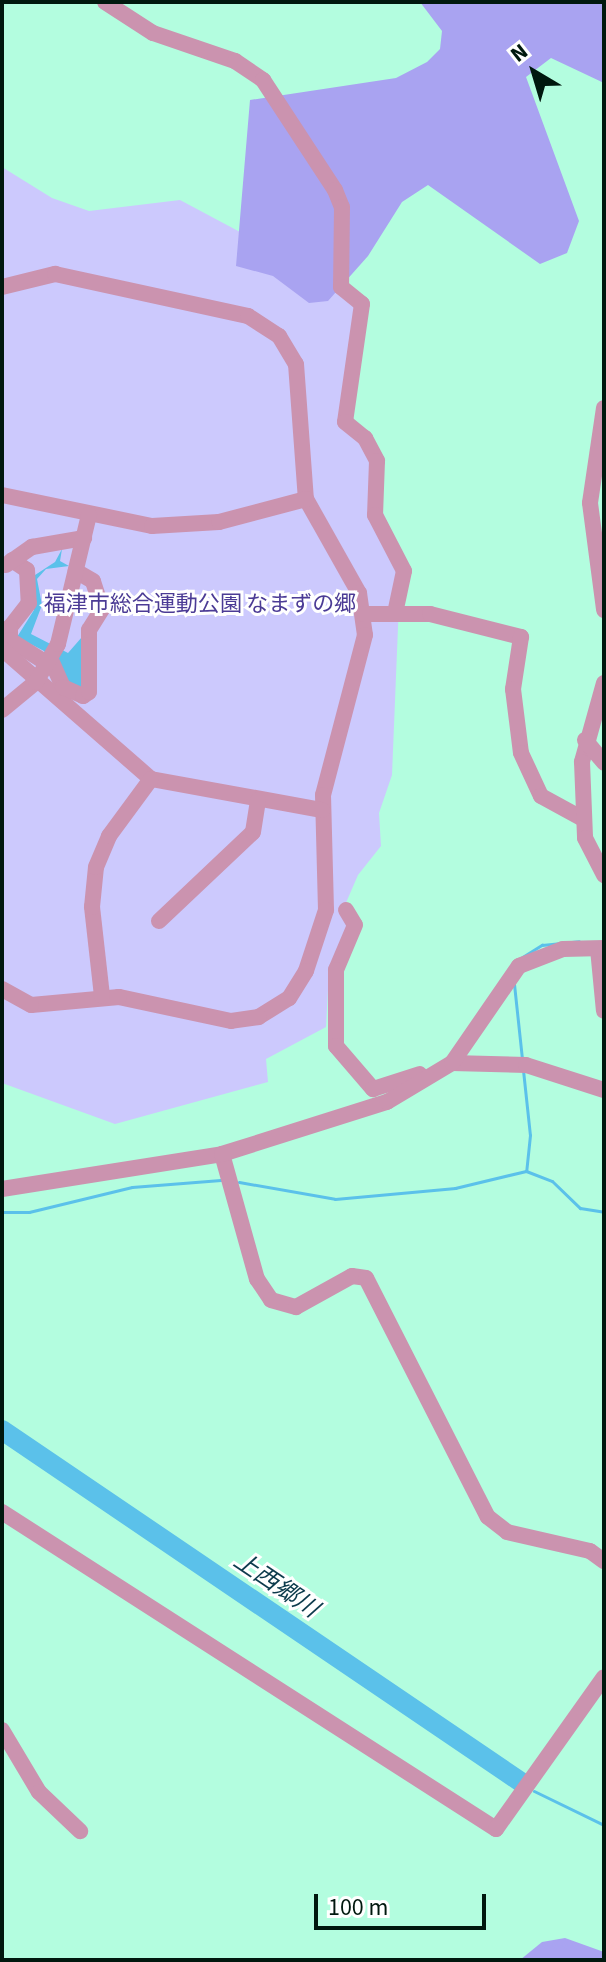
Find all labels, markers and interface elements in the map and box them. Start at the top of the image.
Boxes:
north arrow [494,32,574,112]
text: N [504,36,535,70]
park label: 福津市総合運動公園 なまずの郷 [44,592,356,618]
water label: 上西郷川 [228,1546,324,1624]
scale bar [318,1878,490,1928]
text: 100 m [328,1890,388,1925]

